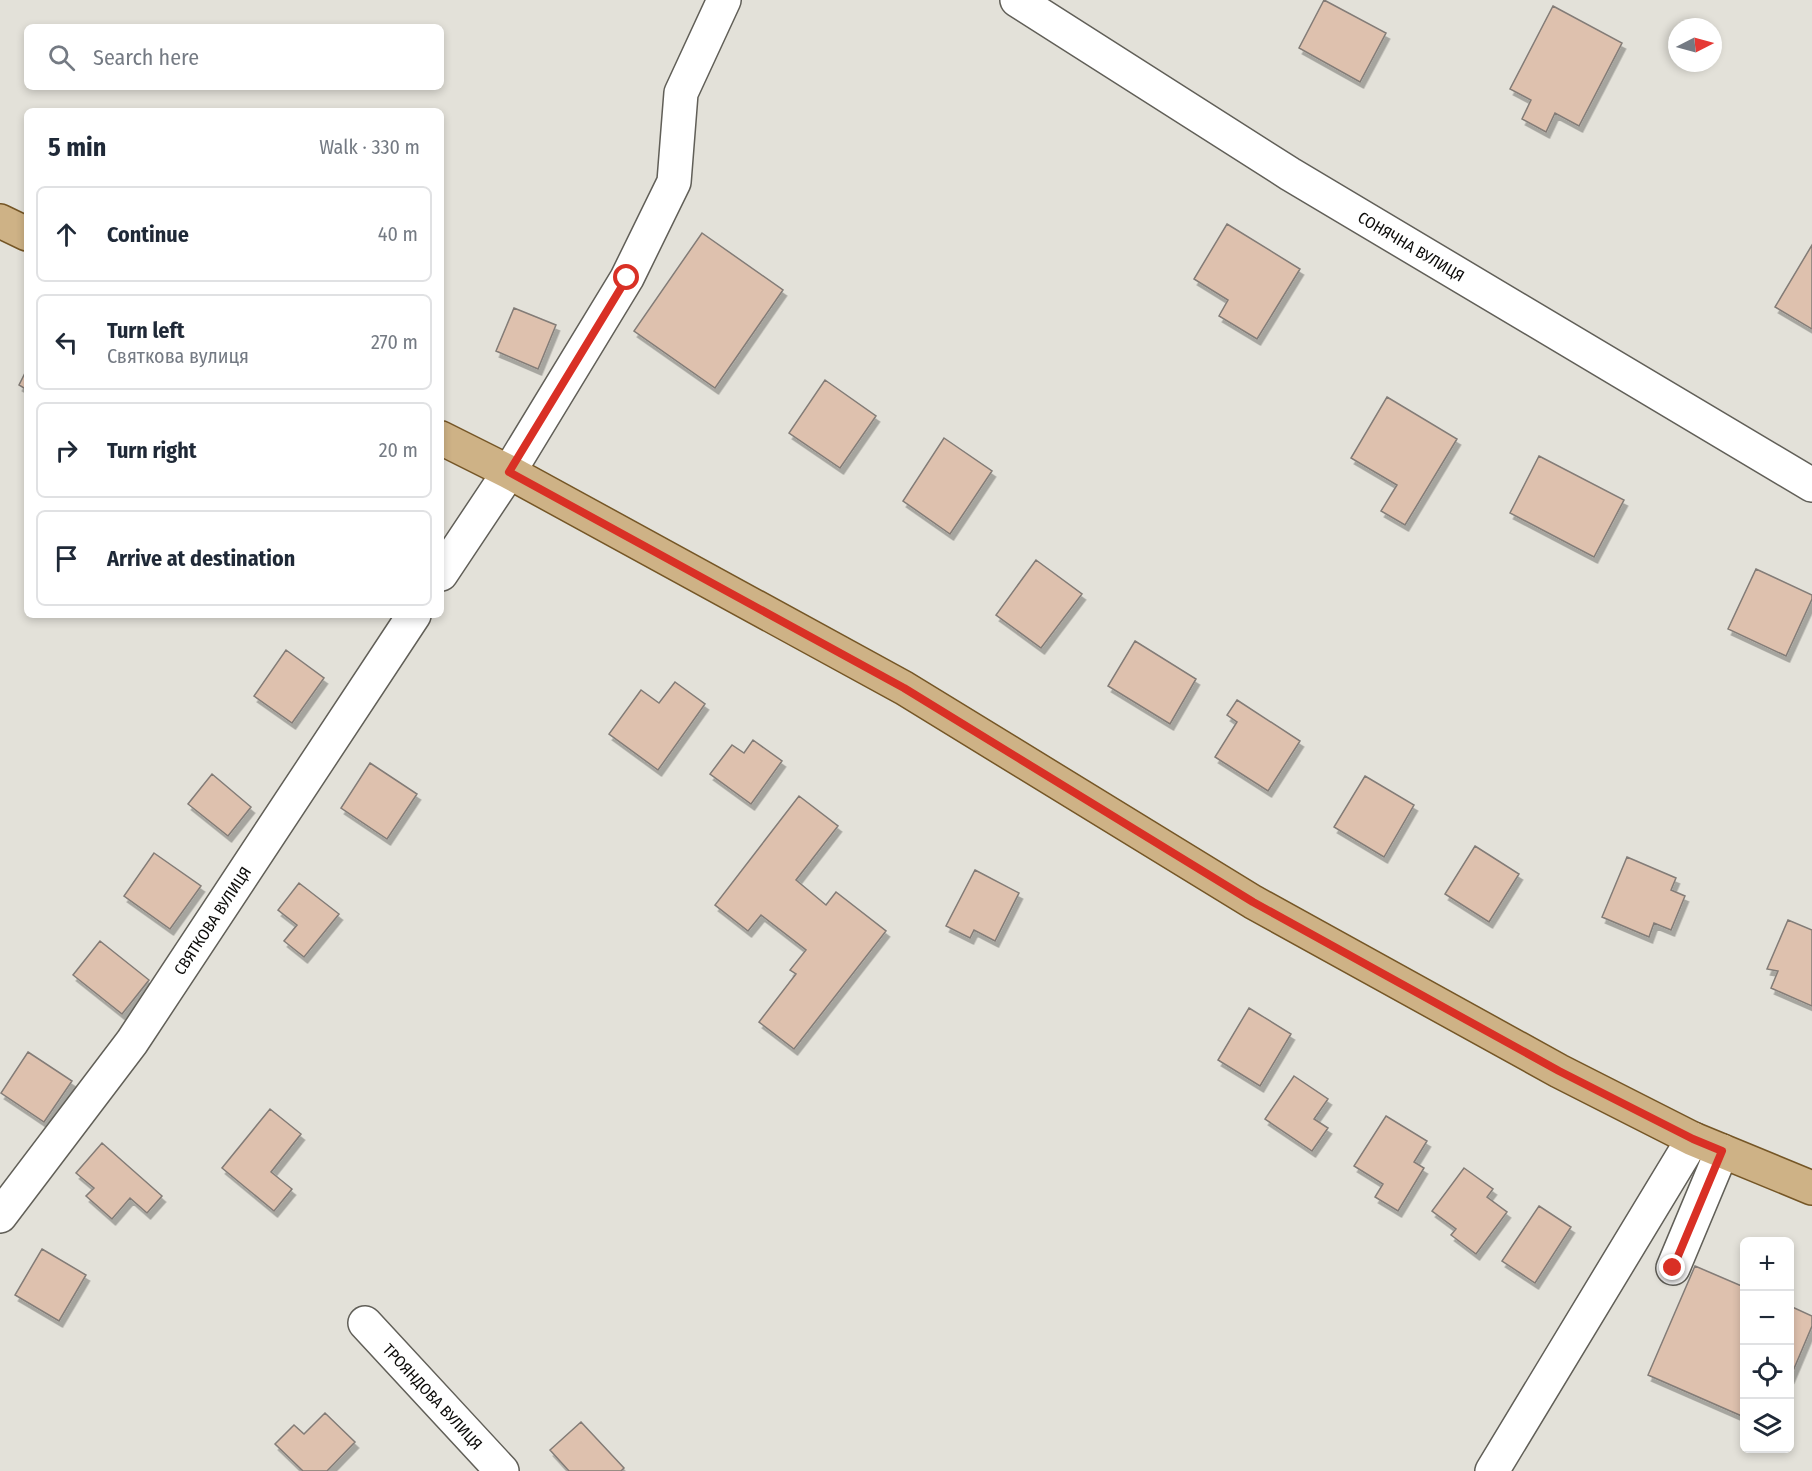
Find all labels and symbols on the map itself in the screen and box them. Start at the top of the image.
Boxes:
north arrow [1668,18,1722,72]
street label: СОНЯЧНА ВУЛИЦЯ [1355,207,1468,285]
route start [613,264,639,290]
street label: СВЯТКОВА ВУЛИЦЯ [170,863,255,978]
route end [1659,1254,1685,1280]
street label: ТРОЯНДОВА ВУЛИЦЯ [379,1339,487,1453]

